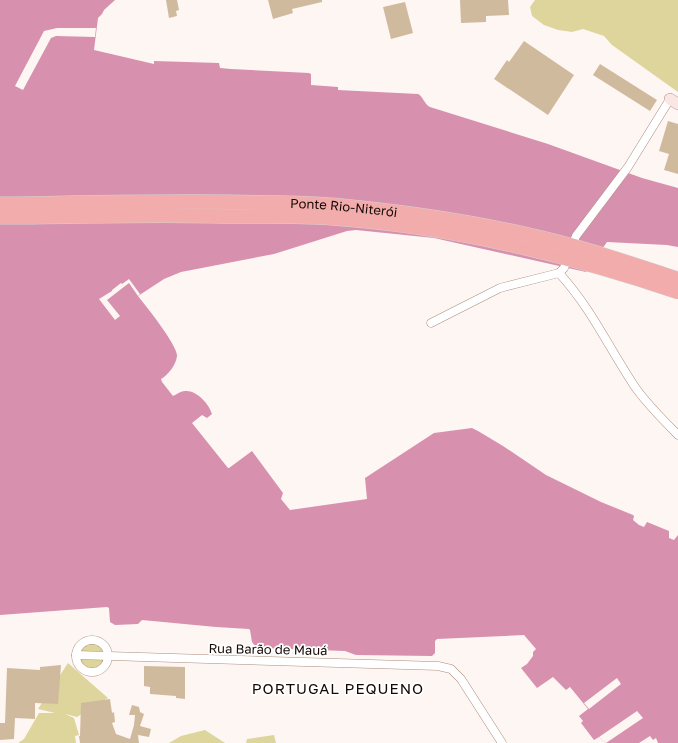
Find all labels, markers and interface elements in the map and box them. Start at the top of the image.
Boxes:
street label: Ponte Rio-Niterói [290,195,398,220]
street label: Rua Barão de Mauá [208,640,328,658]
district label: PORTUGAL PEQUENO [252,679,424,697]

